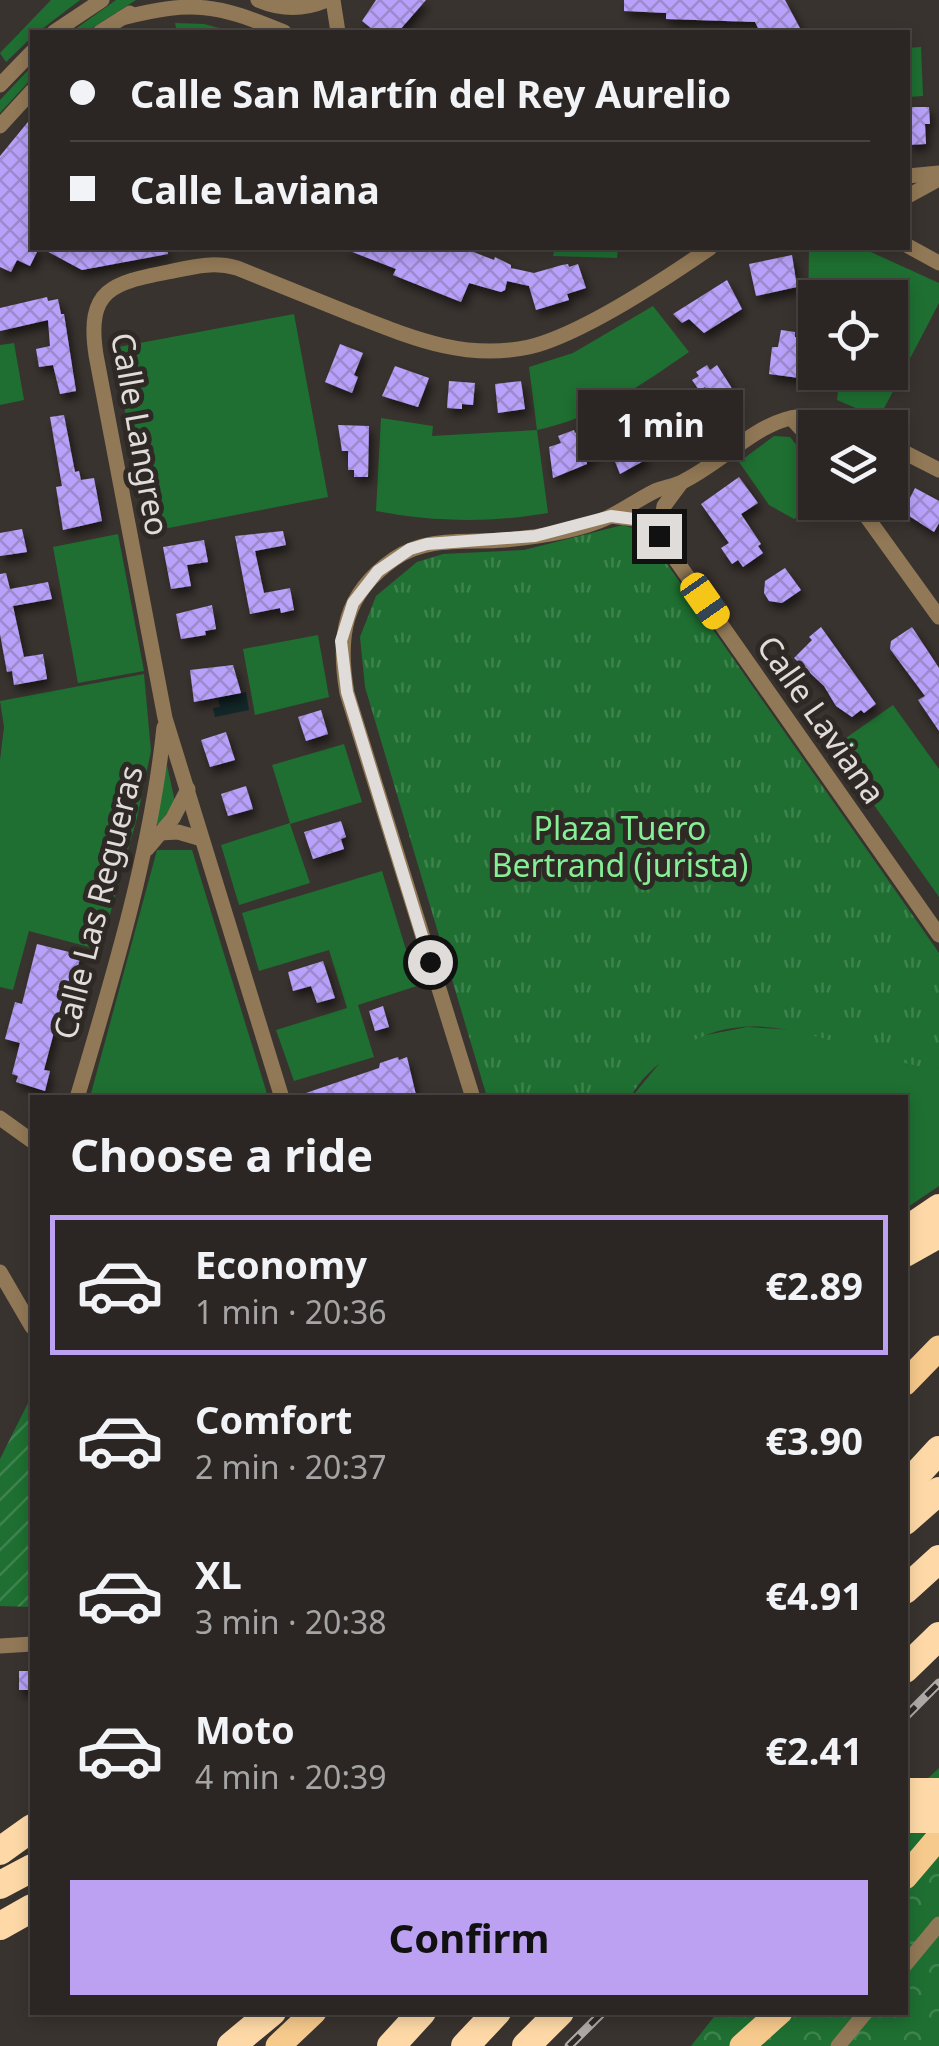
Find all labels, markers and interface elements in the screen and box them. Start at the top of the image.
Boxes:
text: Calle San Martín del Rey Aurelio [130,67,731,119]
text: Calle Laviana [130,163,380,215]
map controls [798,280,908,520]
button: locate [798,280,908,390]
street label: Calle Langreo [102,329,180,539]
callout: 1 min [576,391,742,461]
text: 1 min [616,403,705,446]
button: layers [798,410,908,520]
route end [637,514,682,559]
car [676,568,734,634]
street label: Calle Laviana [748,626,896,812]
street label: Calle Las Regueras [42,761,152,1043]
park label: Plaza Tuero Bertrand (jurista) [492,806,748,886]
route start [408,940,453,985]
text: Choose a ride [70,1124,373,1185]
text: Economy [195,1238,367,1290]
icon: car [75,1240,165,1330]
text: €2.89 [765,1259,863,1311]
text: 1 min · 20:36 [195,1290,387,1333]
text: Comfort [195,1393,352,1445]
icon: car [75,1395,165,1485]
text: €3.90 [765,1414,863,1466]
text: 2 min · 20:37 [195,1445,387,1488]
text: XL [195,1548,242,1600]
icon: car [75,1550,165,1640]
text: €4.91 [765,1569,863,1621]
text: 3 min · 20:38 [195,1600,387,1643]
text: Moto [195,1703,295,1755]
icon: car [75,1705,165,1795]
text: €2.41 [765,1724,863,1776]
text: 4 min · 20:39 [195,1755,387,1798]
button: Confirm [70,1880,868,1995]

